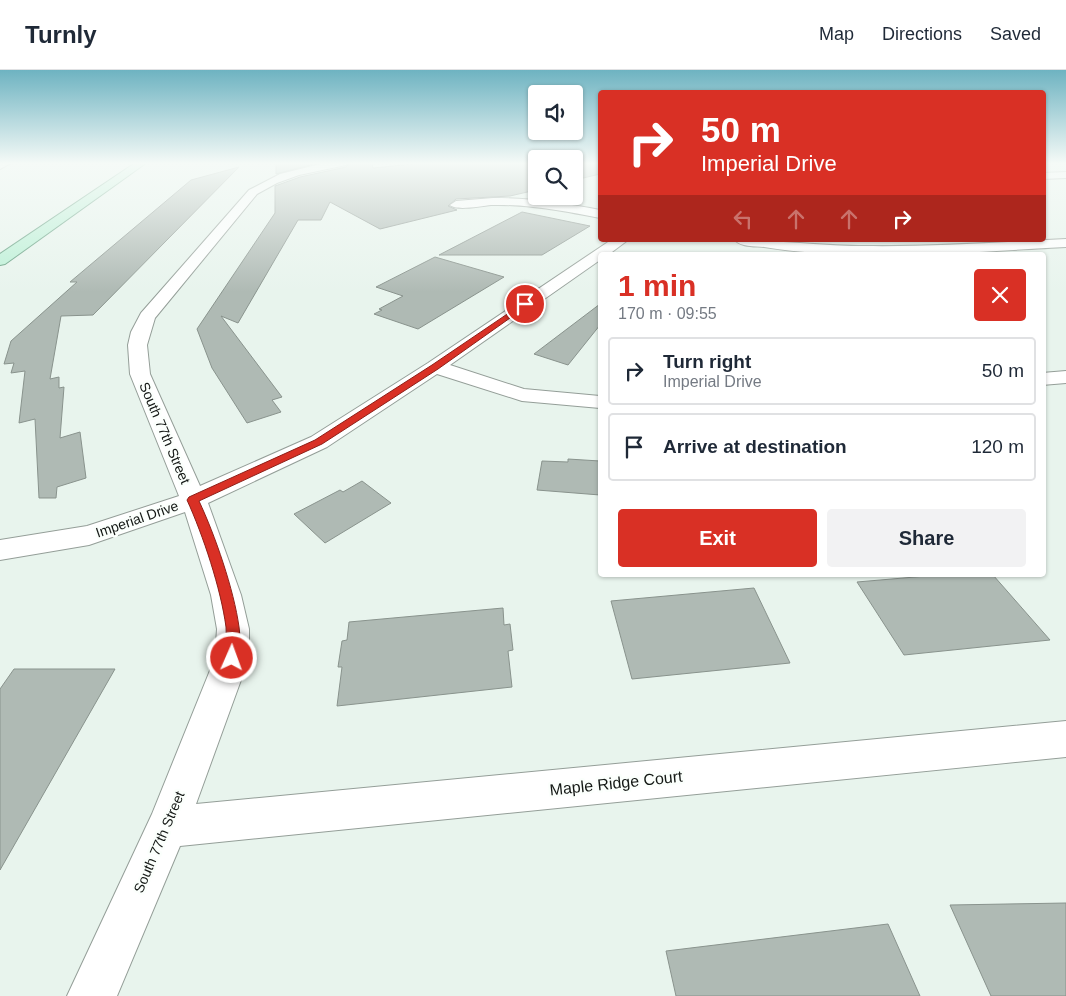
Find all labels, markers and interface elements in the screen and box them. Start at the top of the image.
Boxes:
text: Turnly [25,21,97,48]
text: Map [819,24,854,44]
text: Directions [882,24,962,44]
text: Saved [990,24,1041,44]
map controls [528,85,583,205]
button: sound [528,85,583,140]
icon: right [618,110,683,175]
text: 50 m [701,110,781,149]
button: search [528,150,583,205]
text: Imperial Drive [701,151,837,176]
icon: left [729,205,757,233]
icon: ahead [782,205,810,233]
icon: ahead [835,205,863,233]
icon: right [888,205,916,233]
text: 1 min [618,269,696,302]
button: close [974,269,1026,321]
pin [504,283,546,325]
icon: arrive [511,290,539,318]
text: 170 m · 09:55 [618,305,717,322]
text: Turn right [663,351,751,372]
icon: right [620,357,648,385]
text: 50 m [982,360,1024,381]
text: Imperial Drive [663,373,762,390]
street label: South 77th Street [136,380,194,486]
icon: arrive [620,433,648,461]
text: Arrive at destination [663,436,847,457]
text: 120 m [971,436,1024,457]
street label: Imperial Drive [94,497,181,541]
button: Exit [618,509,817,567]
button: Share [827,509,1026,567]
position arrow [205,631,257,683]
street label: Maple Ridge Court [549,768,684,798]
street label: South 77th Street [130,789,188,895]

